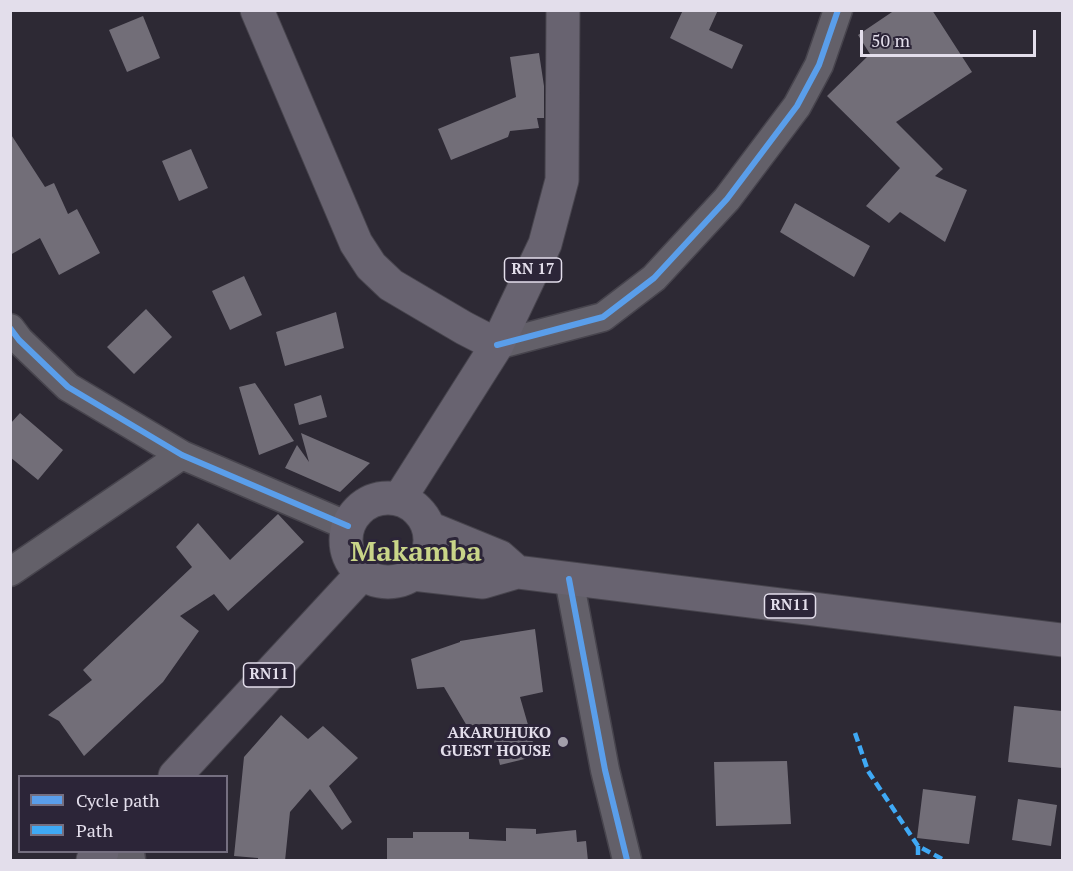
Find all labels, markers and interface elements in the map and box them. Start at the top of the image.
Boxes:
scale bar [863,18,1038,56]
text: 50 m [871,28,910,52]
road number: RN 17 [504,258,562,282]
district label: Makamba [350,536,482,570]
road number: RN11 [764,594,816,618]
road number: RN11 [244,663,294,687]
place label: AKARUHUKO GUEST HOUSE [440,723,551,761]
marker: AKARUHUKO GUEST HOUSE [556,735,570,749]
legend [18,775,228,853]
text: Cycle path [76,788,160,812]
text: Path [76,818,113,842]

